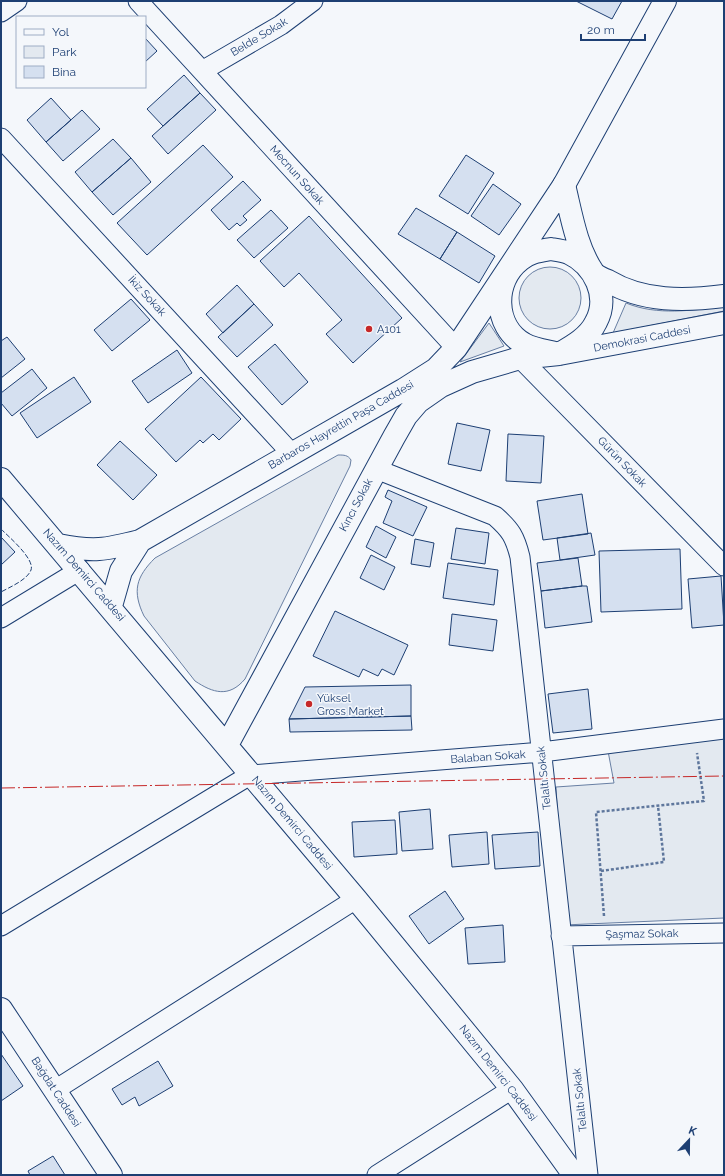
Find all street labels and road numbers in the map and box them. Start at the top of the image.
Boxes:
street label: Belde Sokak [228,15,290,59]
street label: Mecnun Sokak [267,143,327,207]
street label: İkiz Sokak [125,273,169,319]
street label: Demokrasi Caddesi [592,323,692,355]
street label: Barbaros Hayrettin Paşa Caddesi [266,378,416,472]
street label: Gürün Sokak [595,434,649,490]
street label: Kıncı Sokak [337,476,375,534]
street label: Nazım Demirci Caddesi [40,526,128,624]
street label: Telaltı Sokak [534,746,554,810]
street label: Balaban Sokak [450,748,526,766]
street label: Nazım Demirci Caddesi [249,774,335,872]
street label: Şaşmaz Sokak [605,927,679,941]
street label: Nazım Demirci Caddesi [456,1022,540,1124]
street label: Bağdat Caddesi [29,1055,83,1129]
street label: Telaltı Sokak [570,1068,590,1132]

